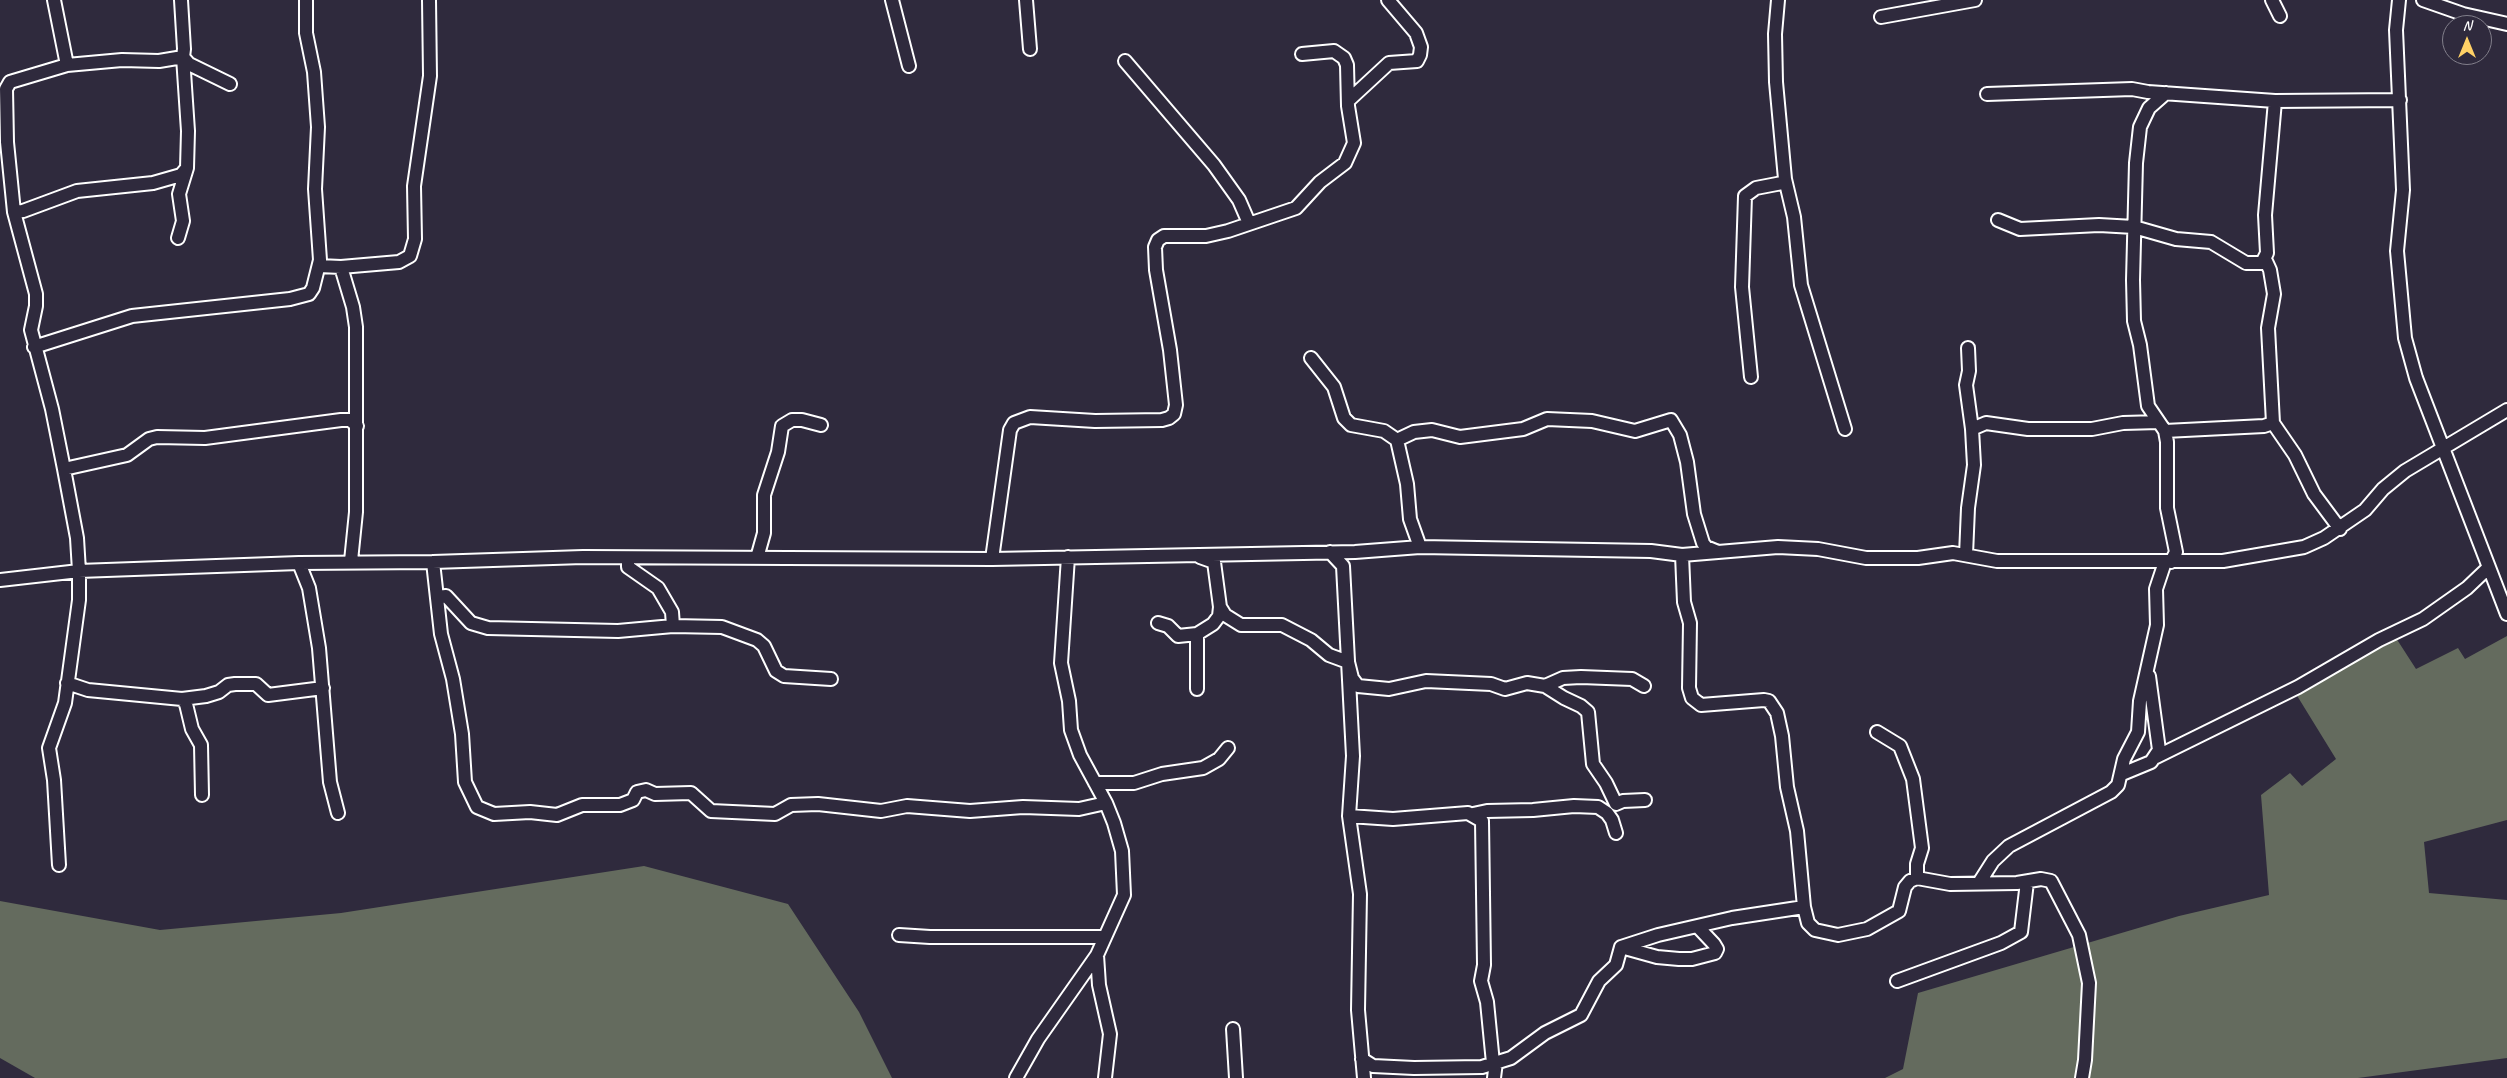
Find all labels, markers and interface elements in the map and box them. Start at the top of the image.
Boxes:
north arrow [2442,15,2492,65]
text: N [2463,17,2471,34]

